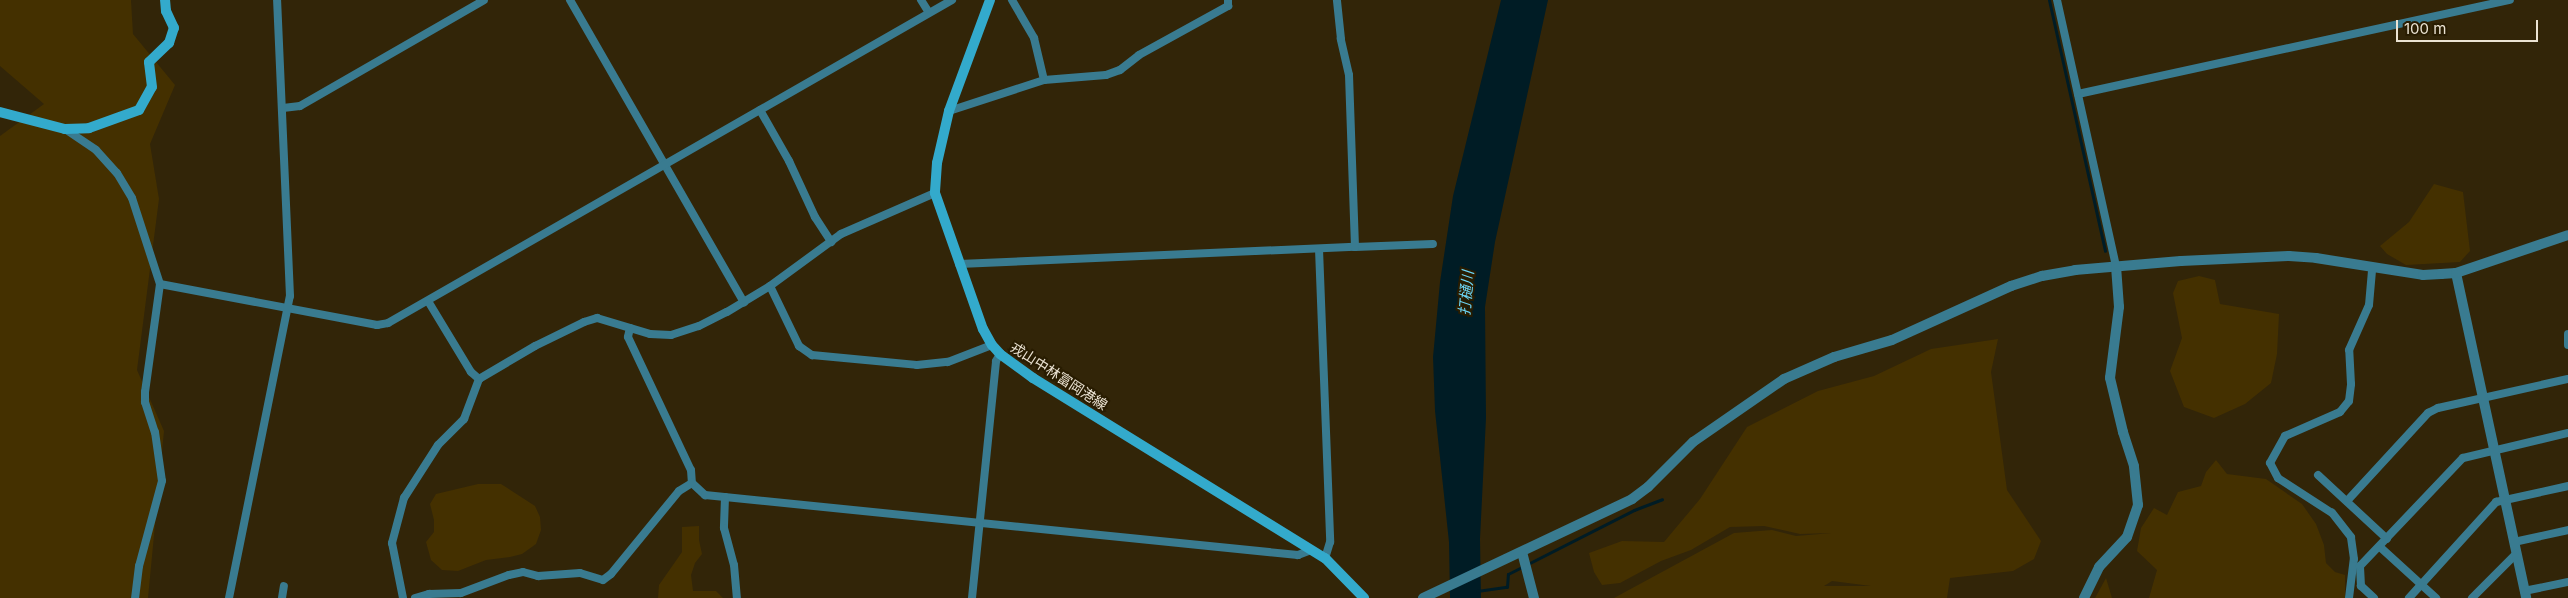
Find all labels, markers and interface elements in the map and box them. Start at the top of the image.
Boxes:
scale bar [2398,10,2540,42]
text: 100 m [2404,19,2446,38]
water label: 打樋川 [1455,270,1477,316]
street label: 戎山中林富岡港線 [1007,338,1111,414]

